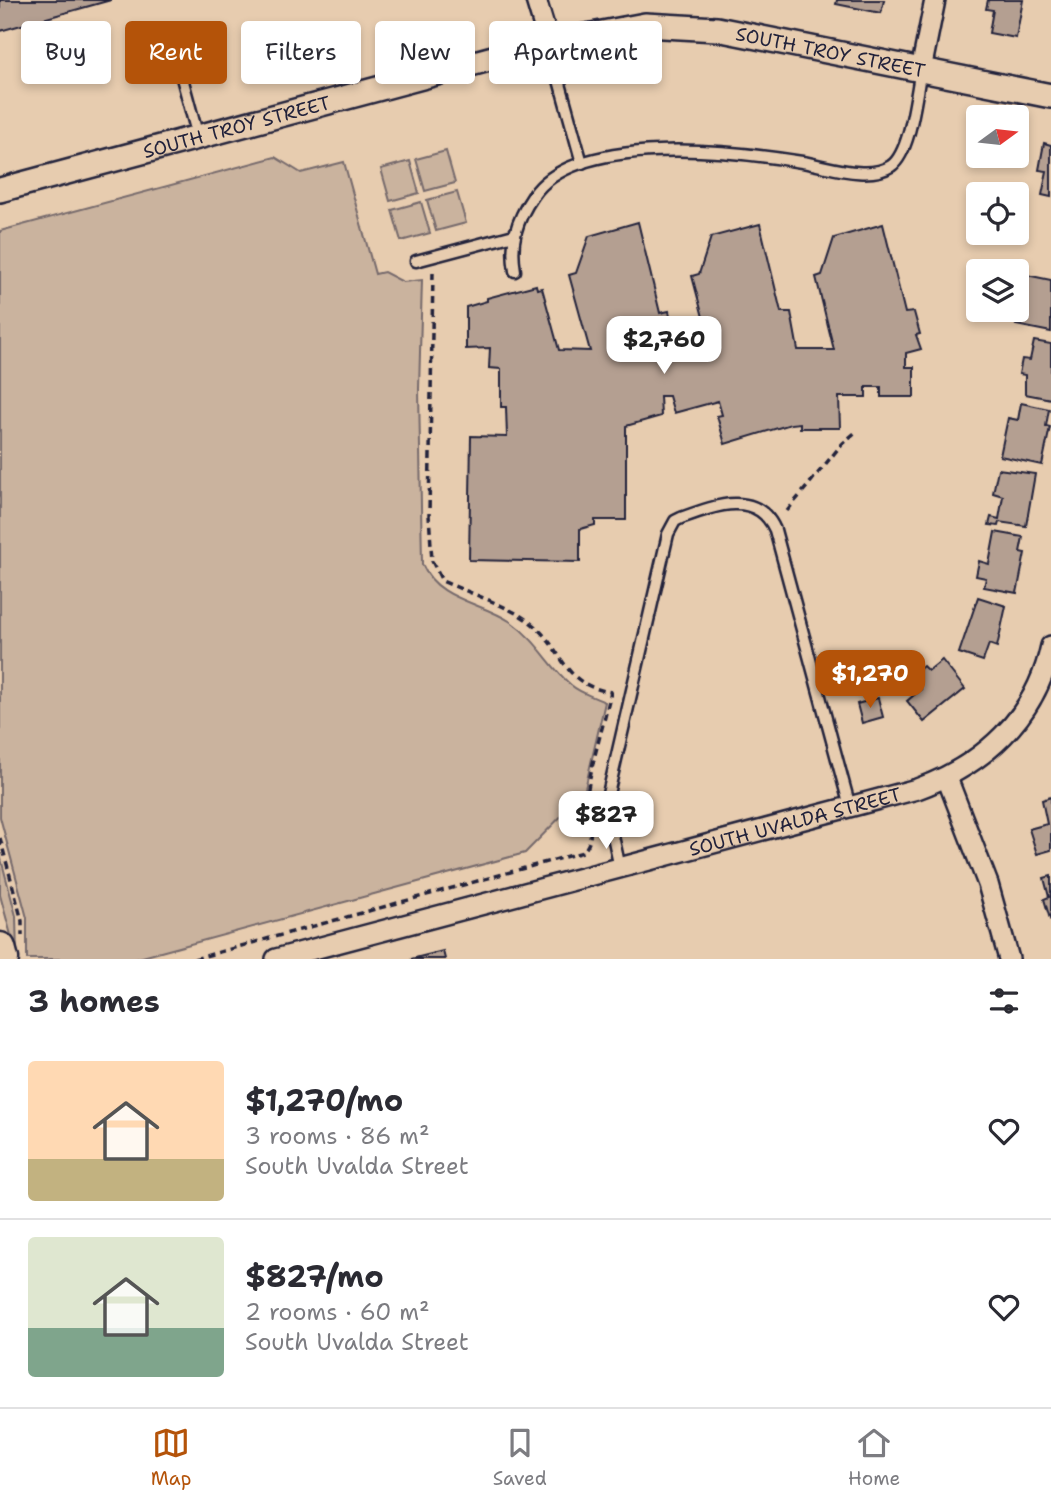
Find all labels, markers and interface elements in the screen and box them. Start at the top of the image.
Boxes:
chip: Buy [21,21,111,84]
chip: Rent [125,21,227,84]
chip: Filters [241,21,361,84]
chip: New [375,21,475,84]
chip: Apartment [489,21,662,84]
street label: SOUTH TROY STREET [734,21,928,83]
street label: SOUTH TROY STREET [140,90,333,164]
north arrow [966,105,1029,168]
map controls [966,105,1029,322]
button: locate [966,182,1029,245]
button: layers [966,259,1029,322]
pin: $2,760 [607,316,721,376]
text: $2,760 [622,324,706,354]
pin: $1,270 [813,650,927,710]
text: $1,270 [831,658,909,688]
street label: SOUTH UVALDA STREET [686,781,904,861]
pin: $827 [565,792,647,851]
text: $827 [575,799,637,829]
text: 3 homes [28,981,160,1022]
icon: filters [985,982,1023,1020]
text: $1,270/mo [245,1080,403,1121]
icon: home [84,1089,168,1173]
icon: heart [985,1112,1023,1150]
text: 3 rooms · 86 m² [245,1121,430,1151]
text: South Uvalda Street [245,1151,469,1181]
text: $827/mo [245,1256,384,1297]
icon: home [84,1265,168,1349]
icon: heart [985,1288,1023,1326]
text: 2 rooms · 60 m² [245,1297,430,1327]
text: South Uvalda Street [245,1327,469,1357]
tab: Map [151,1424,191,1491]
tab: Saved [493,1424,547,1491]
tab: Home [848,1424,900,1491]

